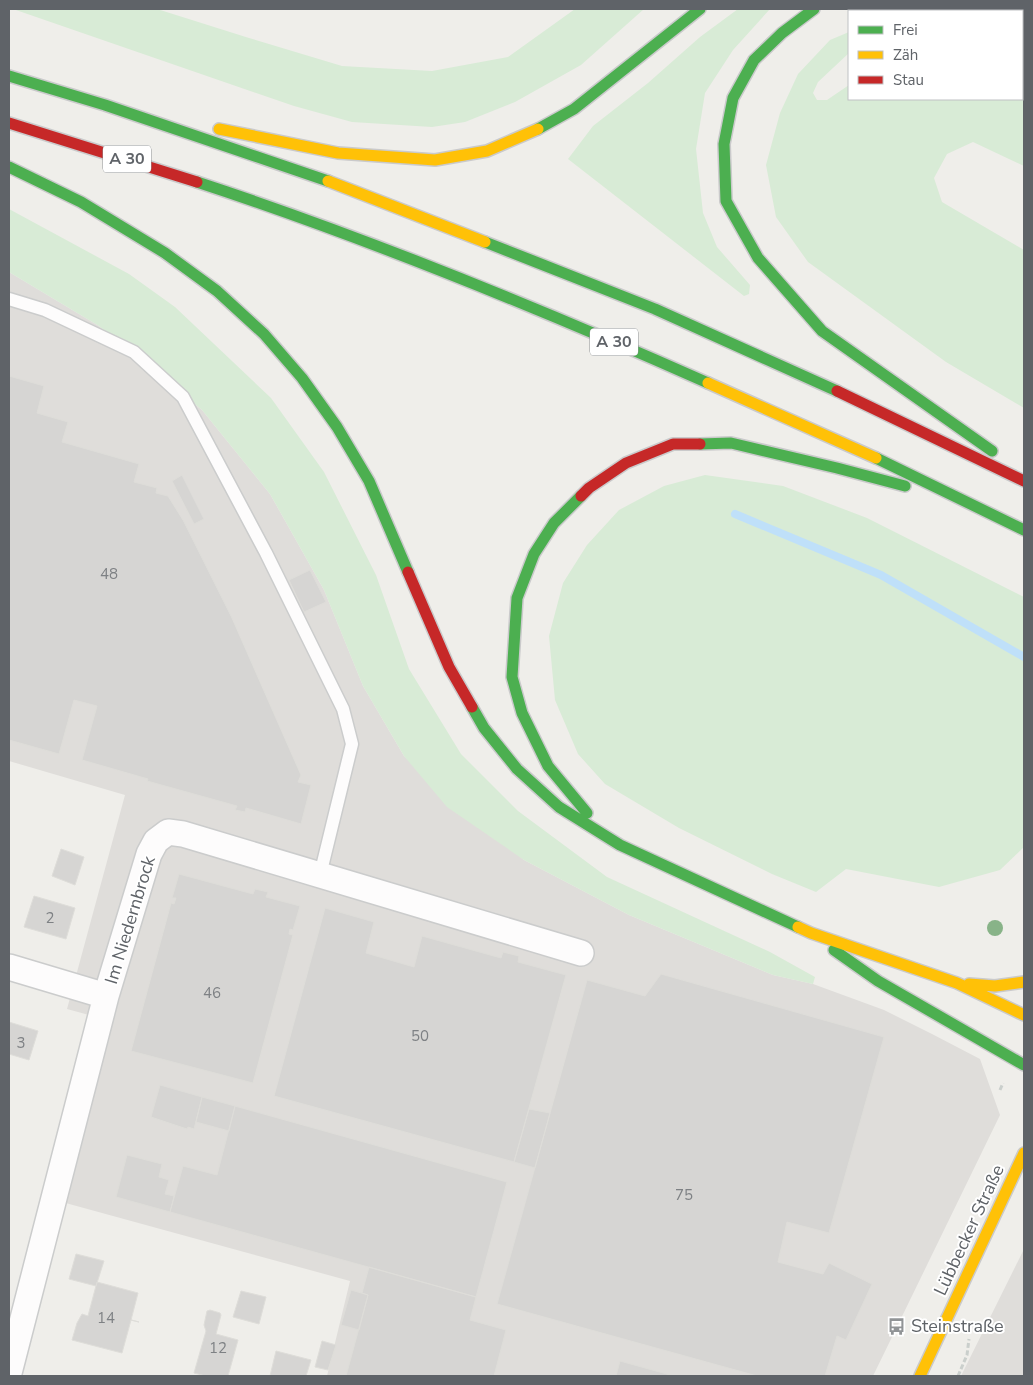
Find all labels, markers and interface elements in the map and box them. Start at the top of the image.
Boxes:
legend [848,10,1023,100]
text: Frei [893,20,918,40]
text: Zäh [893,45,918,65]
text: Stau [893,70,924,90]
road number: A 30 [103,146,151,172]
road number: A 30 [590,328,638,356]
house number: 48 [100,564,118,584]
street label: Im Niedernbrock [99,852,161,987]
house number: 2 [45,908,55,928]
house number: 46 [203,983,221,1003]
house number: 50 [411,1026,429,1046]
house number: 3 [16,1033,26,1053]
street label: Lübbecker Straße [928,1161,1010,1299]
house number: 75 [675,1185,693,1205]
house number: 14 [97,1308,115,1328]
place label: Steinstraße [911,1314,1004,1338]
bus stop icon: Steinstraße [887,1316,907,1336]
house number: 12 [209,1338,227,1358]

